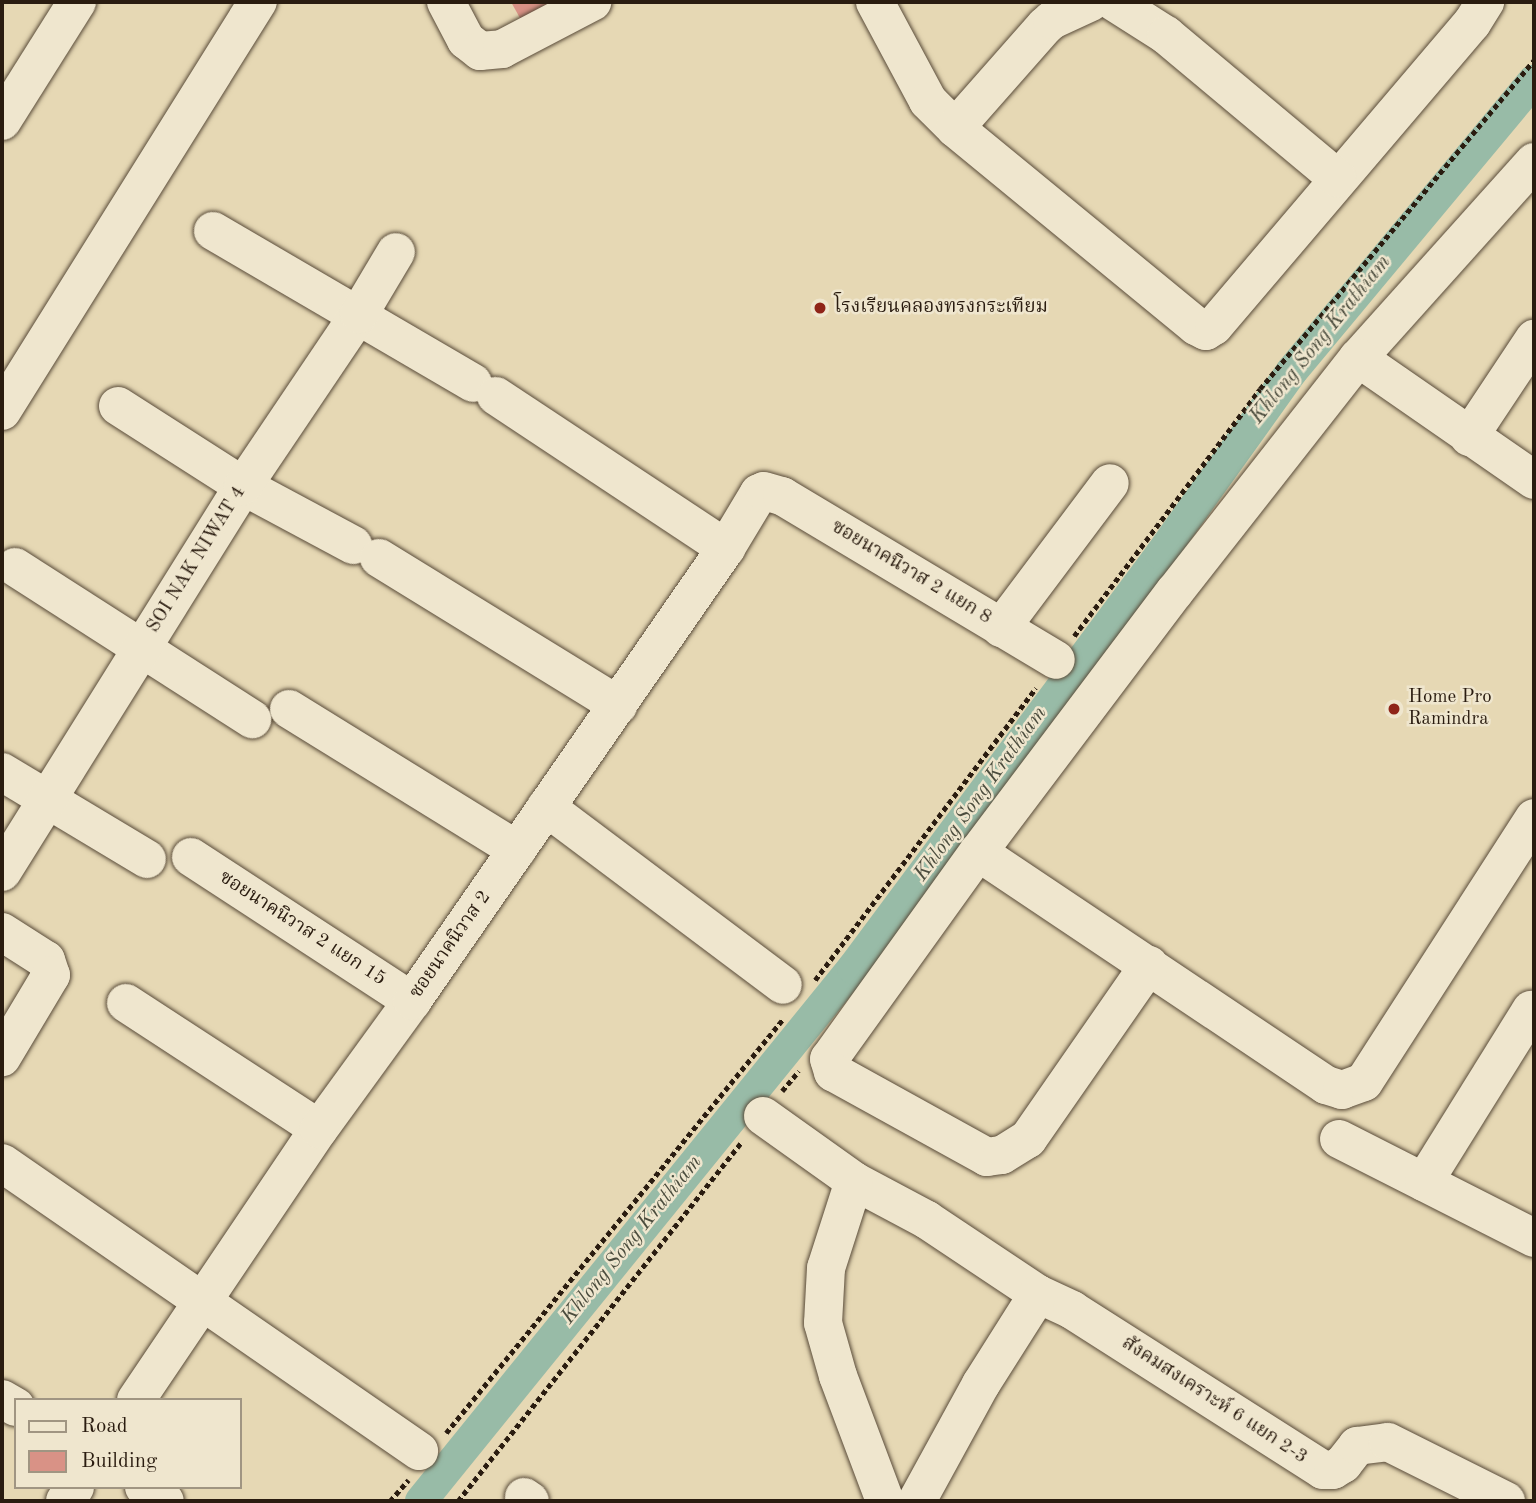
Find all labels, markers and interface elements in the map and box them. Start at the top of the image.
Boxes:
water label: Khlong Song Krathiam [1245,251,1397,429]
place label: โรงเรียนคลองทรงกระเทียม [834,297,1048,319]
marker: โรงเรียนคลองทรงกระเทียม [812,300,828,316]
street label: SOI NAK NIWAT 4 [143,482,251,638]
street label: ซอยนาคนิวาส 2 แยก 8 [827,516,995,630]
place label: Home Pro Ramindra [1408,687,1492,731]
marker: Home Pro Ramindra [1386,701,1402,717]
water label: Khlong Song Krathiam [909,702,1053,886]
street label: ซอยนาคนิวาส 2 แยก 15 [214,867,390,991]
street label: ซอยนาคนิวาส 2 [406,887,496,1003]
water label: Khlong Song Krathiam [556,1151,708,1329]
street label: สังคมสงเคราะห์ 6 แยก 2-3 [1117,1333,1311,1469]
legend [14,1398,242,1489]
text: Road [81,1416,128,1437]
text: Building [81,1451,157,1472]

